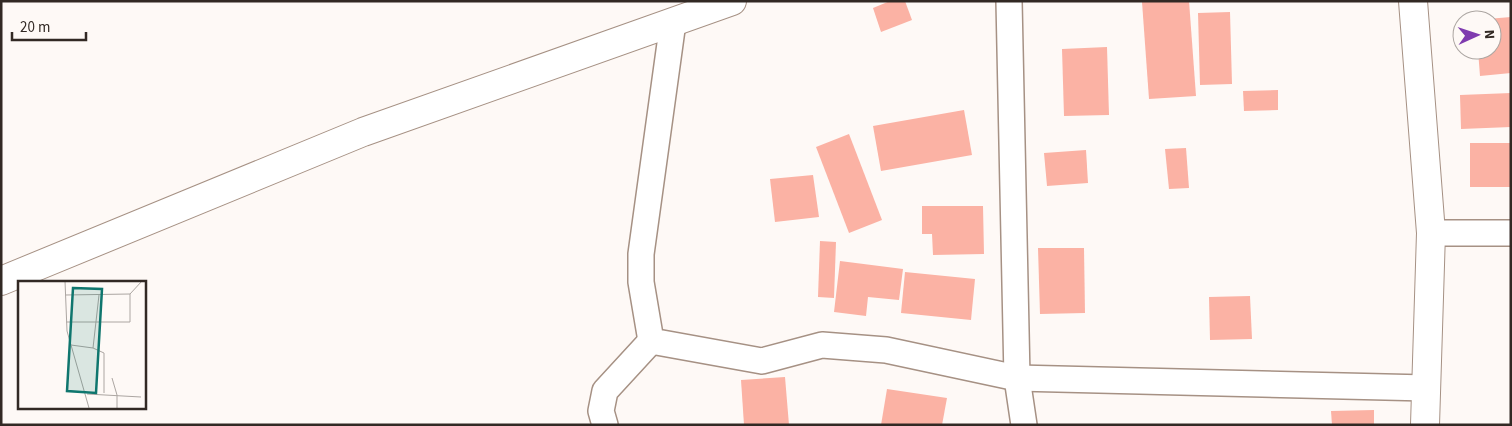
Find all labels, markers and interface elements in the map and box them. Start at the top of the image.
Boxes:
scale bar [12,10,86,42]
north arrow [1452,10,1502,60]
text: 20 m [20,17,50,38]
text: N [1479,29,1499,40]
inset map [18,281,145,408]

